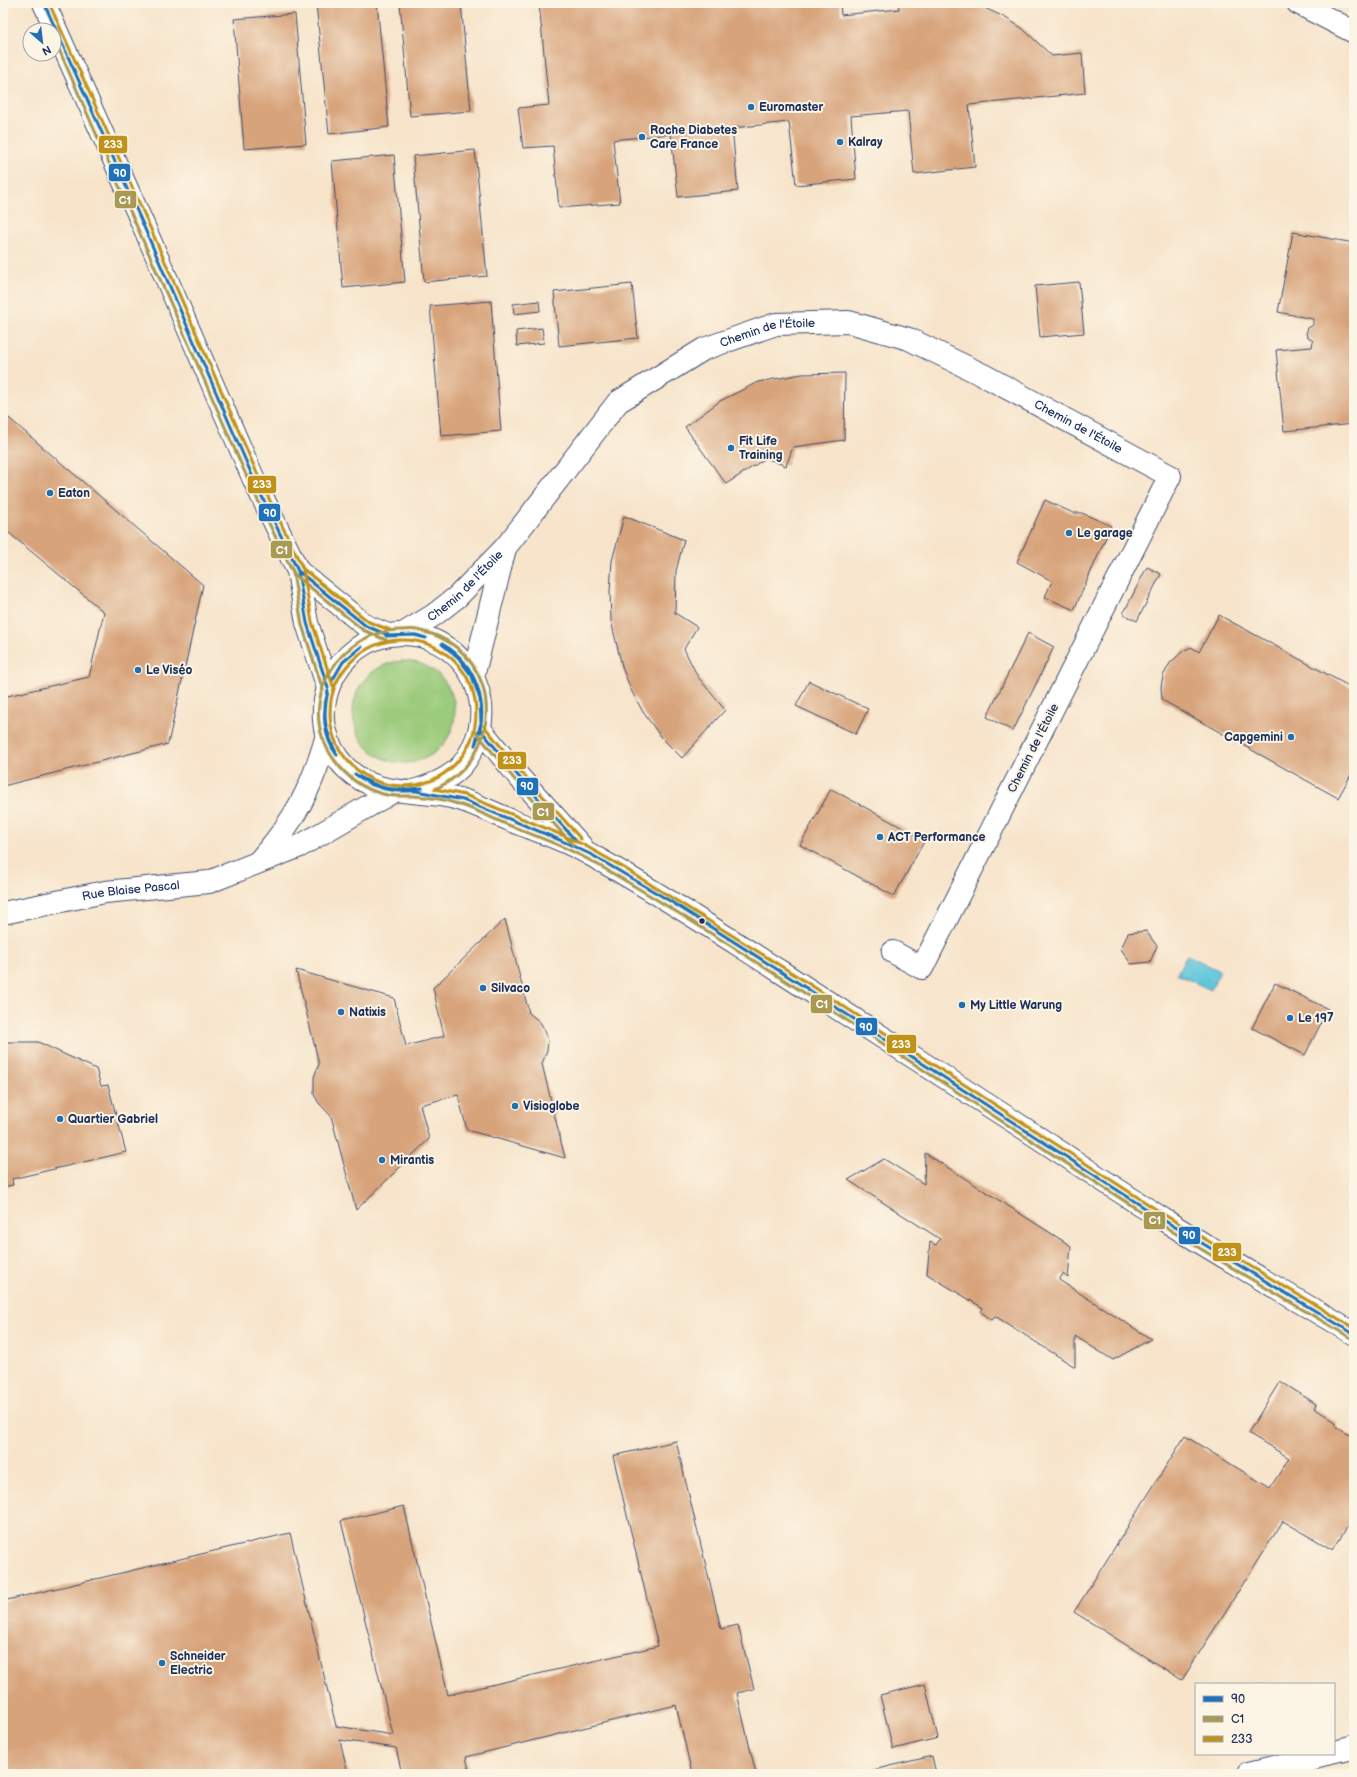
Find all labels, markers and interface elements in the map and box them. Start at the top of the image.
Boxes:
north arrow [22,22,62,62]
text: N [40,43,53,58]
place label: Euromaster [759,100,823,115]
marker: Euromaster [746,102,756,112]
place label: Roche Diabetes Care France [650,123,737,152]
marker: Roche Diabetes Care France [637,132,647,142]
line badge: 233 [98,135,128,154]
place label: Kalray [848,135,883,150]
marker: Kalray [835,137,845,147]
text: 233 [103,138,123,151]
line badge: 90 [108,163,131,182]
text: 90 [113,167,127,180]
line badge: C1 [114,190,137,209]
text: C1 [119,194,131,207]
street label: Chemin de l'Étoile [718,316,815,351]
street label: Chemin de l'Étoile [1031,397,1125,457]
place label: Fit Life Training [739,434,783,463]
marker: Fit Life Training [726,443,736,453]
line badge: 233 [247,475,277,494]
text: 233 [252,478,272,491]
place label: Eaton [58,486,90,501]
marker: Eaton [45,488,55,498]
line badge: 90 [258,503,281,522]
text: 90 [263,507,277,520]
place label: Le garage [1077,526,1133,541]
marker: Le garage [1064,528,1074,538]
line badge: C1 [270,540,293,559]
text: C1 [276,544,288,557]
street label: Chemin de l'Étoile [425,547,506,625]
place label: Le Viséo [146,663,192,678]
marker: Le Viséo [133,665,143,675]
street label: Chemin de l'Étoile [1004,701,1062,795]
place label: Capgemini [1224,730,1283,745]
marker: Capgemini [1286,732,1296,742]
line badge: 233 [497,751,527,770]
text: 233 [502,754,522,767]
line badge: 90 [516,777,539,796]
text: 90 [520,780,534,793]
line badge: C1 [532,802,555,821]
text: C1 [537,806,549,819]
place label: ACT Performance [887,830,986,845]
marker: ACT Performance [875,832,885,842]
street label: Rue Blaise Pascal [81,878,180,905]
unlabelled marker [697,916,707,926]
place label: Silvaco [491,981,530,996]
marker: Silvaco [478,983,488,993]
line badge: C1 [810,994,833,1014]
text: C1 [816,998,828,1011]
place label: My Little Warung [970,998,1062,1013]
marker: My Little Warung [957,1000,967,1010]
place label: Natixis [349,1005,386,1020]
marker: Natixis [336,1007,346,1017]
place label: Le 197 [1298,1011,1334,1026]
marker: Le 197 [1285,1013,1295,1023]
line badge: 90 [855,1017,878,1036]
text: 90 [859,1021,873,1034]
line badge: 233 [886,1034,917,1054]
text: 233 [891,1038,911,1051]
place label: Visioglobe [523,1099,580,1114]
marker: Visioglobe [510,1101,520,1111]
place label: Quartier Gabriel [68,1112,158,1127]
marker: Quartier Gabriel [55,1114,65,1124]
place label: Mirantis [390,1153,434,1168]
marker: Mirantis [377,1155,387,1165]
line badge: C1 [1143,1211,1166,1230]
text: C1 [1149,1214,1161,1227]
line badge: 90 [1178,1226,1201,1245]
text: 90 [1182,1229,1196,1242]
line badge: 233 [1212,1242,1242,1262]
text: 233 [1217,1246,1237,1259]
place label: Schneider Electric [170,1649,226,1678]
marker: Schneider Electric [157,1658,167,1668]
legend [1195,1683,1335,1755]
text: 90 [1231,1692,1245,1707]
text: C1 [1231,1712,1244,1727]
text: 233 [1231,1732,1253,1747]

